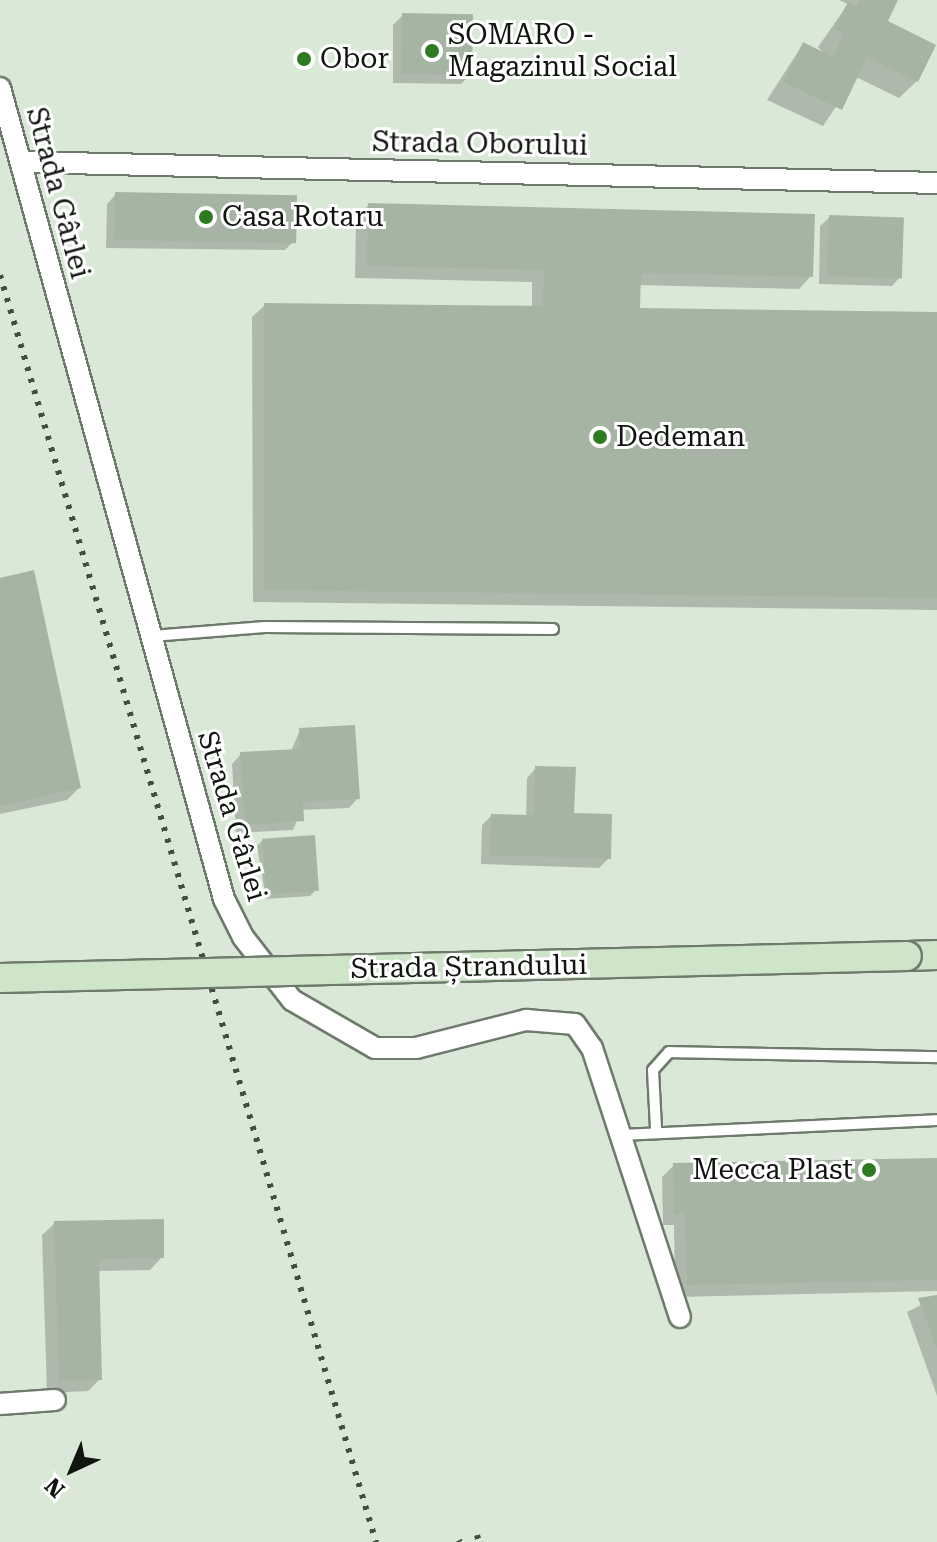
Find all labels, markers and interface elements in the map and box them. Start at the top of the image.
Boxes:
place label: SOMARO - Magazinul Social [448,18,677,84]
place label: Obor [320,42,389,76]
marker: SOMARO - Magazinul Social [423,42,441,60]
marker: Obor [295,50,313,68]
street label: Strada Gârlei [19,104,97,282]
street label: Strada Oborului [372,125,588,163]
place label: Casa Rotaru [222,200,383,234]
marker: Casa Rotaru [197,208,215,226]
place label: Dedeman [616,420,745,454]
marker: Dedeman [591,428,609,446]
street label: Strada Gârlei [190,727,274,905]
street label: Strada Ștrandului [350,948,588,986]
place label: Mecca Plast [692,1153,853,1187]
marker: Mecca Plast [860,1161,878,1179]
north arrow [32,1430,112,1510]
text: N [40,1473,70,1503]

